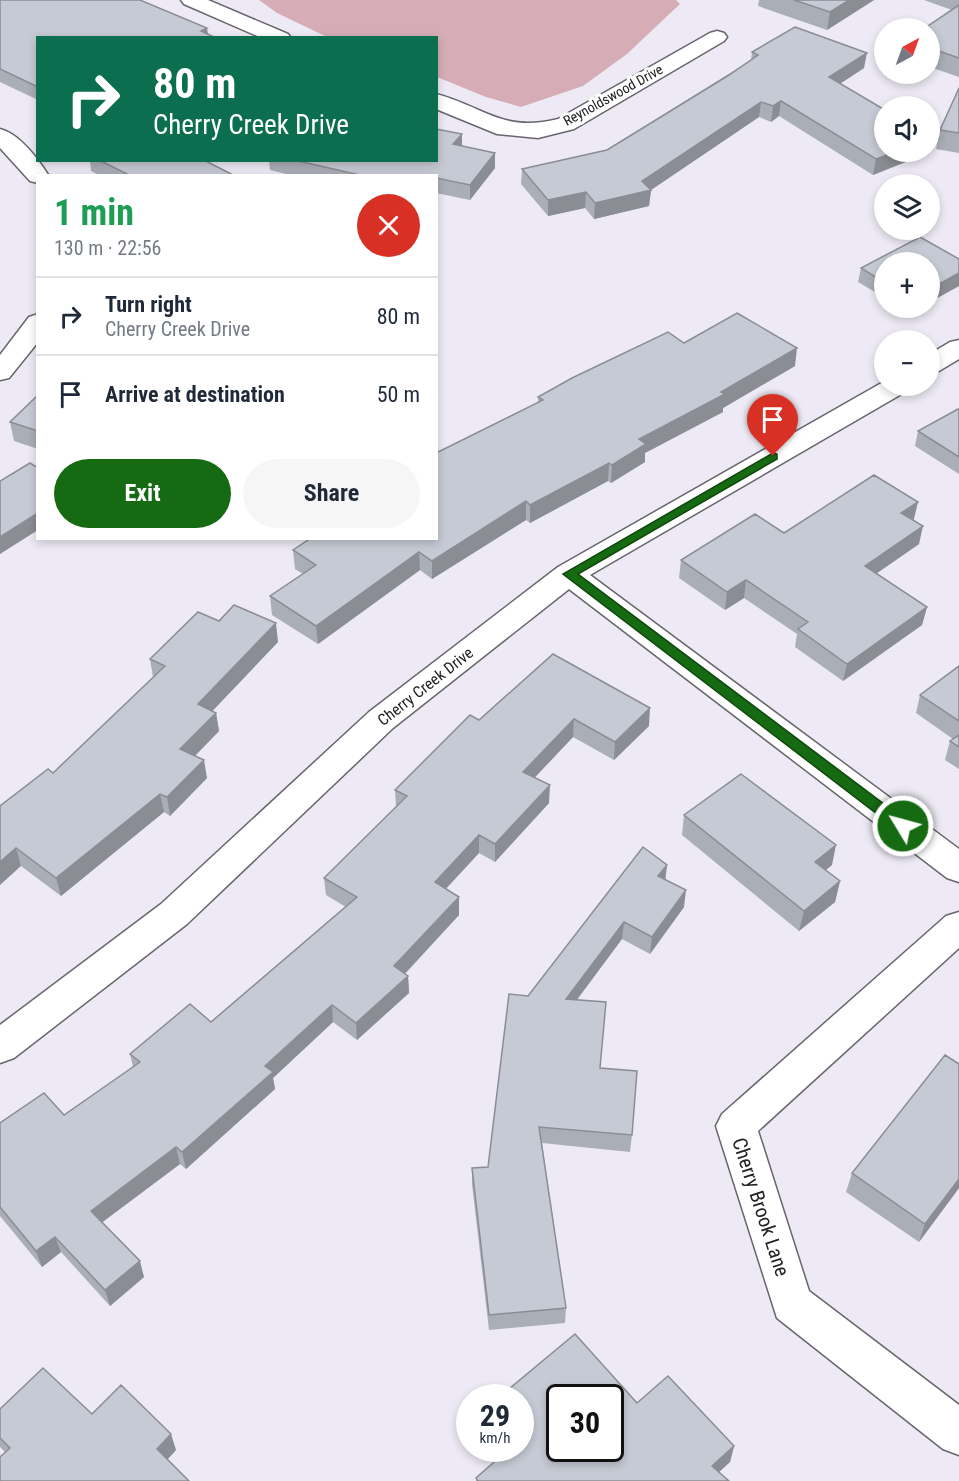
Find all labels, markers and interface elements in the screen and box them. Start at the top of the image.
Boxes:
north arrow [874,18,940,84]
map controls [874,18,940,396]
text: 80 m [153,59,236,108]
icon: right [54,60,132,138]
street label: Reynoldswood Drive [560,61,666,129]
button: sound [874,96,940,162]
text: Cherry Creek Drive [153,109,349,141]
button: layers [874,174,940,240]
text: 1 min [54,192,134,234]
button: close [357,194,420,257]
text: 130 m · 22:56 [54,236,161,260]
button: + [874,252,940,318]
text: Turn right [105,292,192,317]
icon: right [54,300,87,333]
text: 80 m [377,304,420,329]
text: Cherry Creek Drive [105,317,250,341]
button: − [874,330,940,396]
icon: arrive [54,378,87,411]
text: Arrive at destination [105,382,285,407]
text: 50 m [377,382,420,407]
pin [747,394,798,456]
icon: arrive [756,403,789,436]
button: Exit [54,459,231,528]
button: Share [243,459,420,528]
street label: Cherry Creek Drive [374,643,477,730]
position arrow [871,794,935,858]
street label: Cherry Brook Lane [727,1135,795,1279]
speed limit sign: 30 [546,1384,624,1462]
text: 29 [480,1398,510,1433]
text: km/h [480,1429,510,1447]

